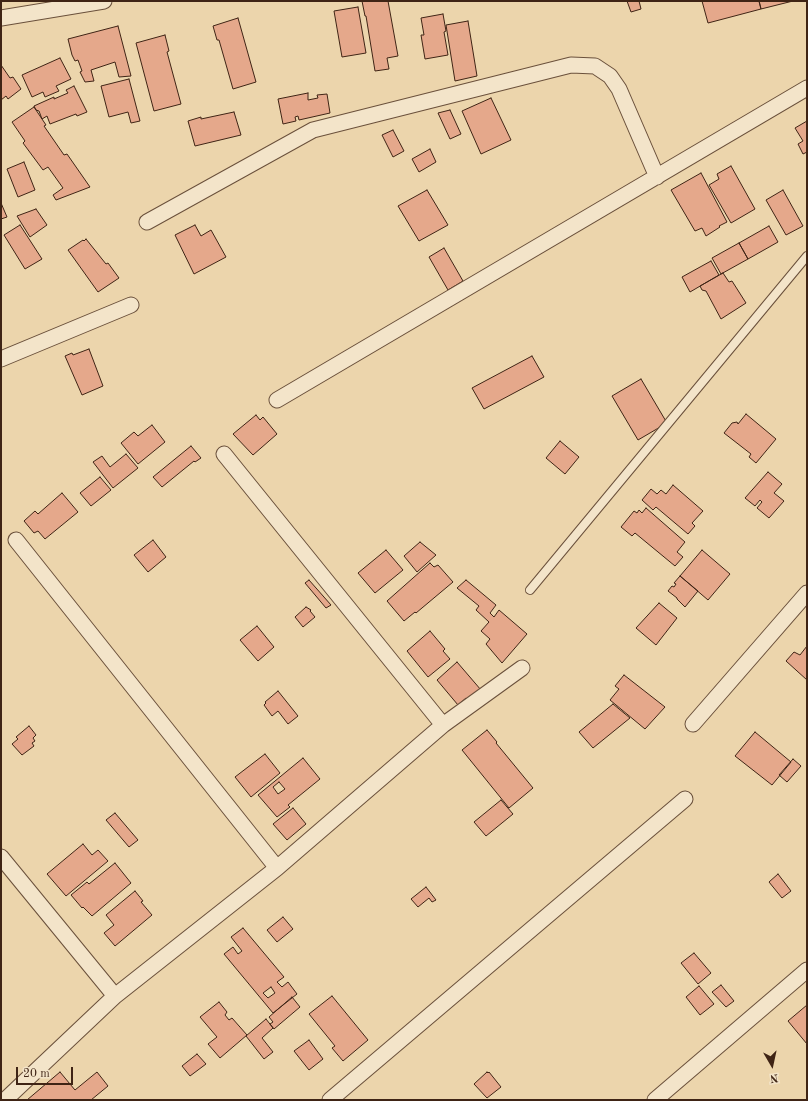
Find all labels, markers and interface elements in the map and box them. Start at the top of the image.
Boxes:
north arrow [752,1045,792,1085]
scale bar [18,1059,75,1085]
text: 20 m [23,1068,50,1080]
text: N [769,1071,779,1083]

